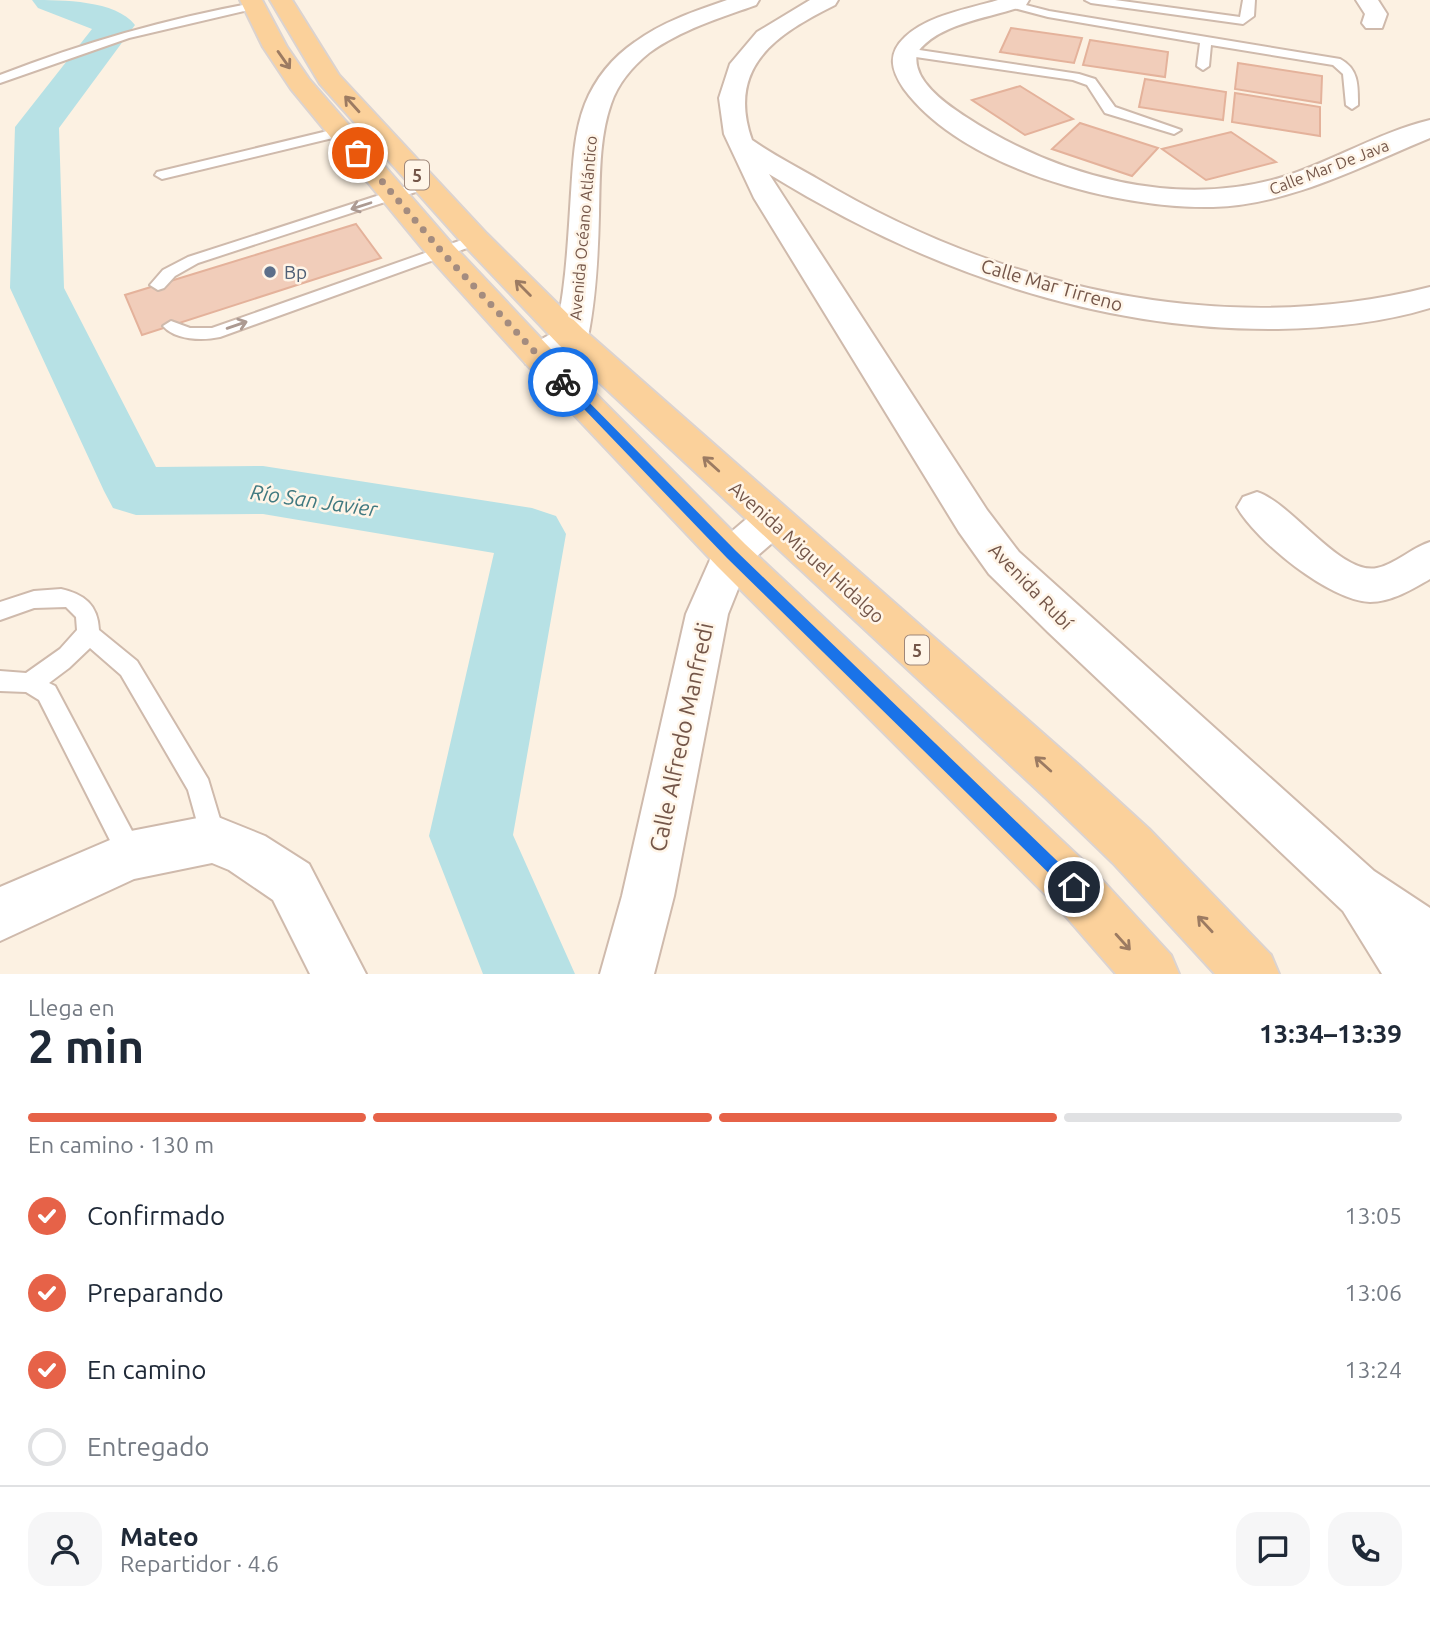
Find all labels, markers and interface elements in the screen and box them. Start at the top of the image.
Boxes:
one-way arrow [277,50,291,69]
one-way arrow [343,96,360,113]
pin [328,123,388,183]
icon: bag [339,134,377,172]
street label: Avenida Océano Atlántico [566,135,600,321]
street label: Calle Mar De Java [1267,136,1391,198]
road number: 5 [405,160,429,190]
one-way arrow [350,200,372,213]
street label: Calle Mar Tirreno [979,254,1125,316]
place label: Bp [284,261,307,283]
marker: Bp [262,264,278,280]
one-way arrow [515,280,532,297]
one-way arrow [225,318,247,330]
courier [528,347,598,417]
icon: bike [544,363,582,401]
one-way arrow [702,456,720,472]
street label: Avenida Miguel Hidalgo [725,477,889,627]
water label: Río San Javier [249,479,380,521]
street label: Avenida Rubí [985,538,1078,634]
street label: Calle Alfredo Manfredi [645,620,717,854]
road number: 5 [905,636,929,664]
one-way arrow [1034,756,1052,772]
pin [1044,857,1104,917]
icon: home [1055,868,1093,906]
one-way arrow [1196,916,1213,933]
one-way arrow [1115,933,1131,951]
text: Llega en [28,995,115,1020]
text: 13:34–13:39 [1259,1019,1402,1048]
text: 2 min [28,1020,144,1072]
text: En camino · 130 m [28,1132,214,1157]
icon: check [28,1197,66,1235]
text: Confirmado [87,1201,225,1230]
text: 13:05 [1344,1203,1402,1228]
icon: check [28,1274,66,1312]
text: Preparando [87,1278,224,1307]
text: 13:06 [1344,1280,1402,1305]
icon: check [28,1351,66,1389]
text: En camino [87,1355,207,1384]
text: 13:24 [1344,1357,1402,1382]
text: Entregado [87,1432,210,1461]
button: person [28,1512,102,1586]
button: chat [1236,1512,1310,1586]
button: phone [1328,1512,1402,1586]
text: Mateo [120,1522,199,1551]
text: Repartidor · 4.6 [120,1551,279,1576]

